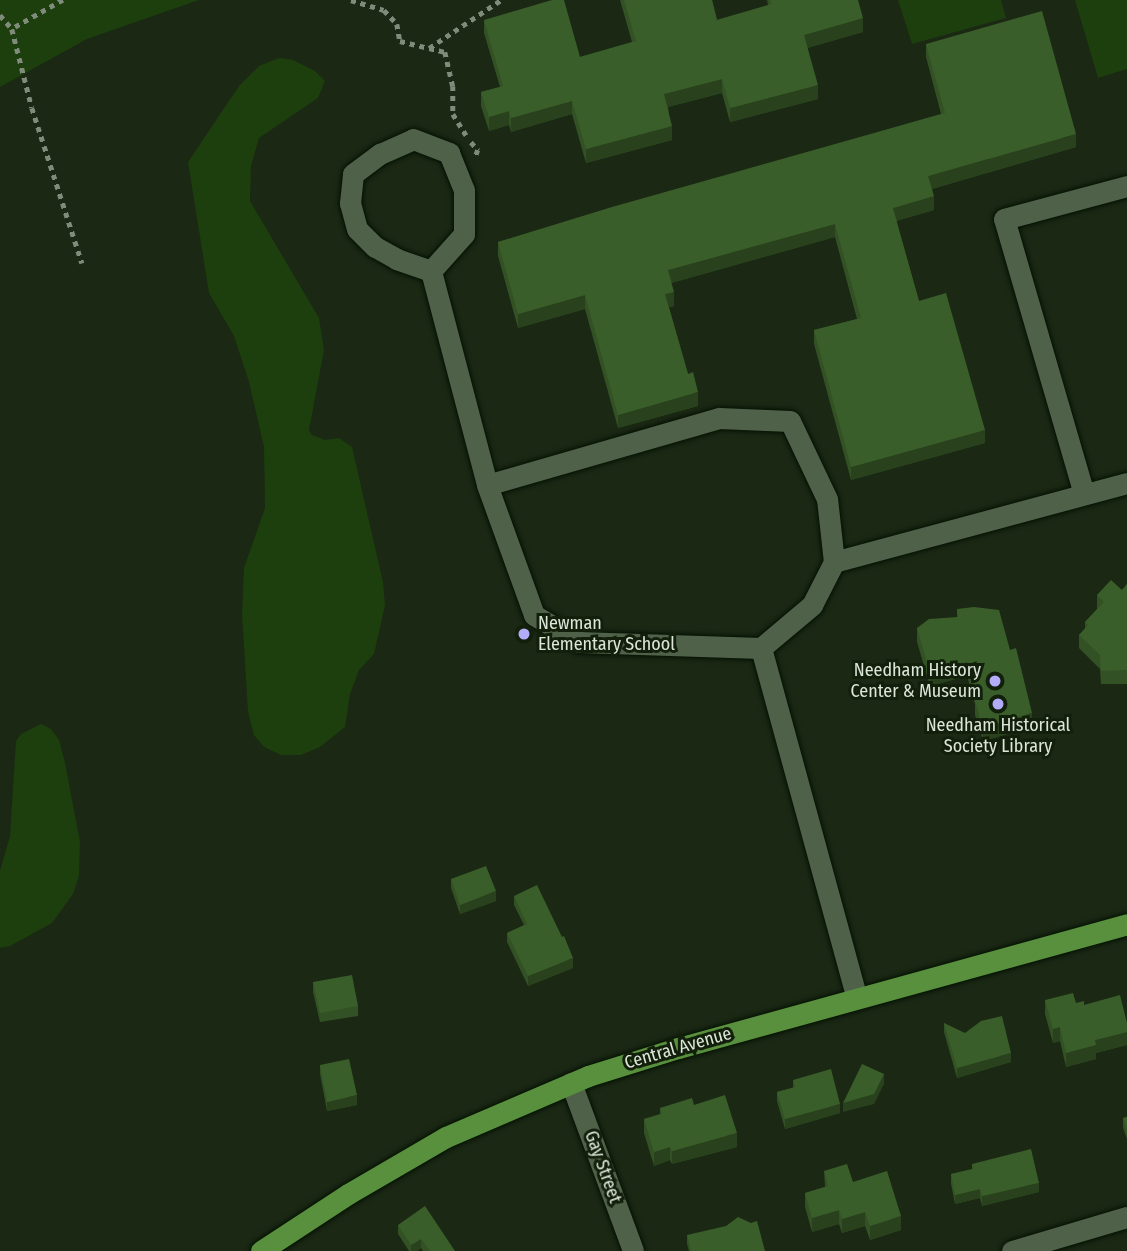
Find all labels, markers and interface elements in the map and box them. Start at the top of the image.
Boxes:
place label: Newman Elementary School [538,613,675,656]
marker: Newman Elementary School [516,626,532,642]
place label: Needham History Center & Museum [851,660,981,702]
marker: Needham History Center & Museum [987,673,1003,689]
marker: Needham Historical Society Library [990,696,1006,712]
place label: Needham Historical Society Library [926,715,1070,758]
street label: Central Avenue [622,1022,734,1074]
street label: Gay Street [580,1128,626,1206]

